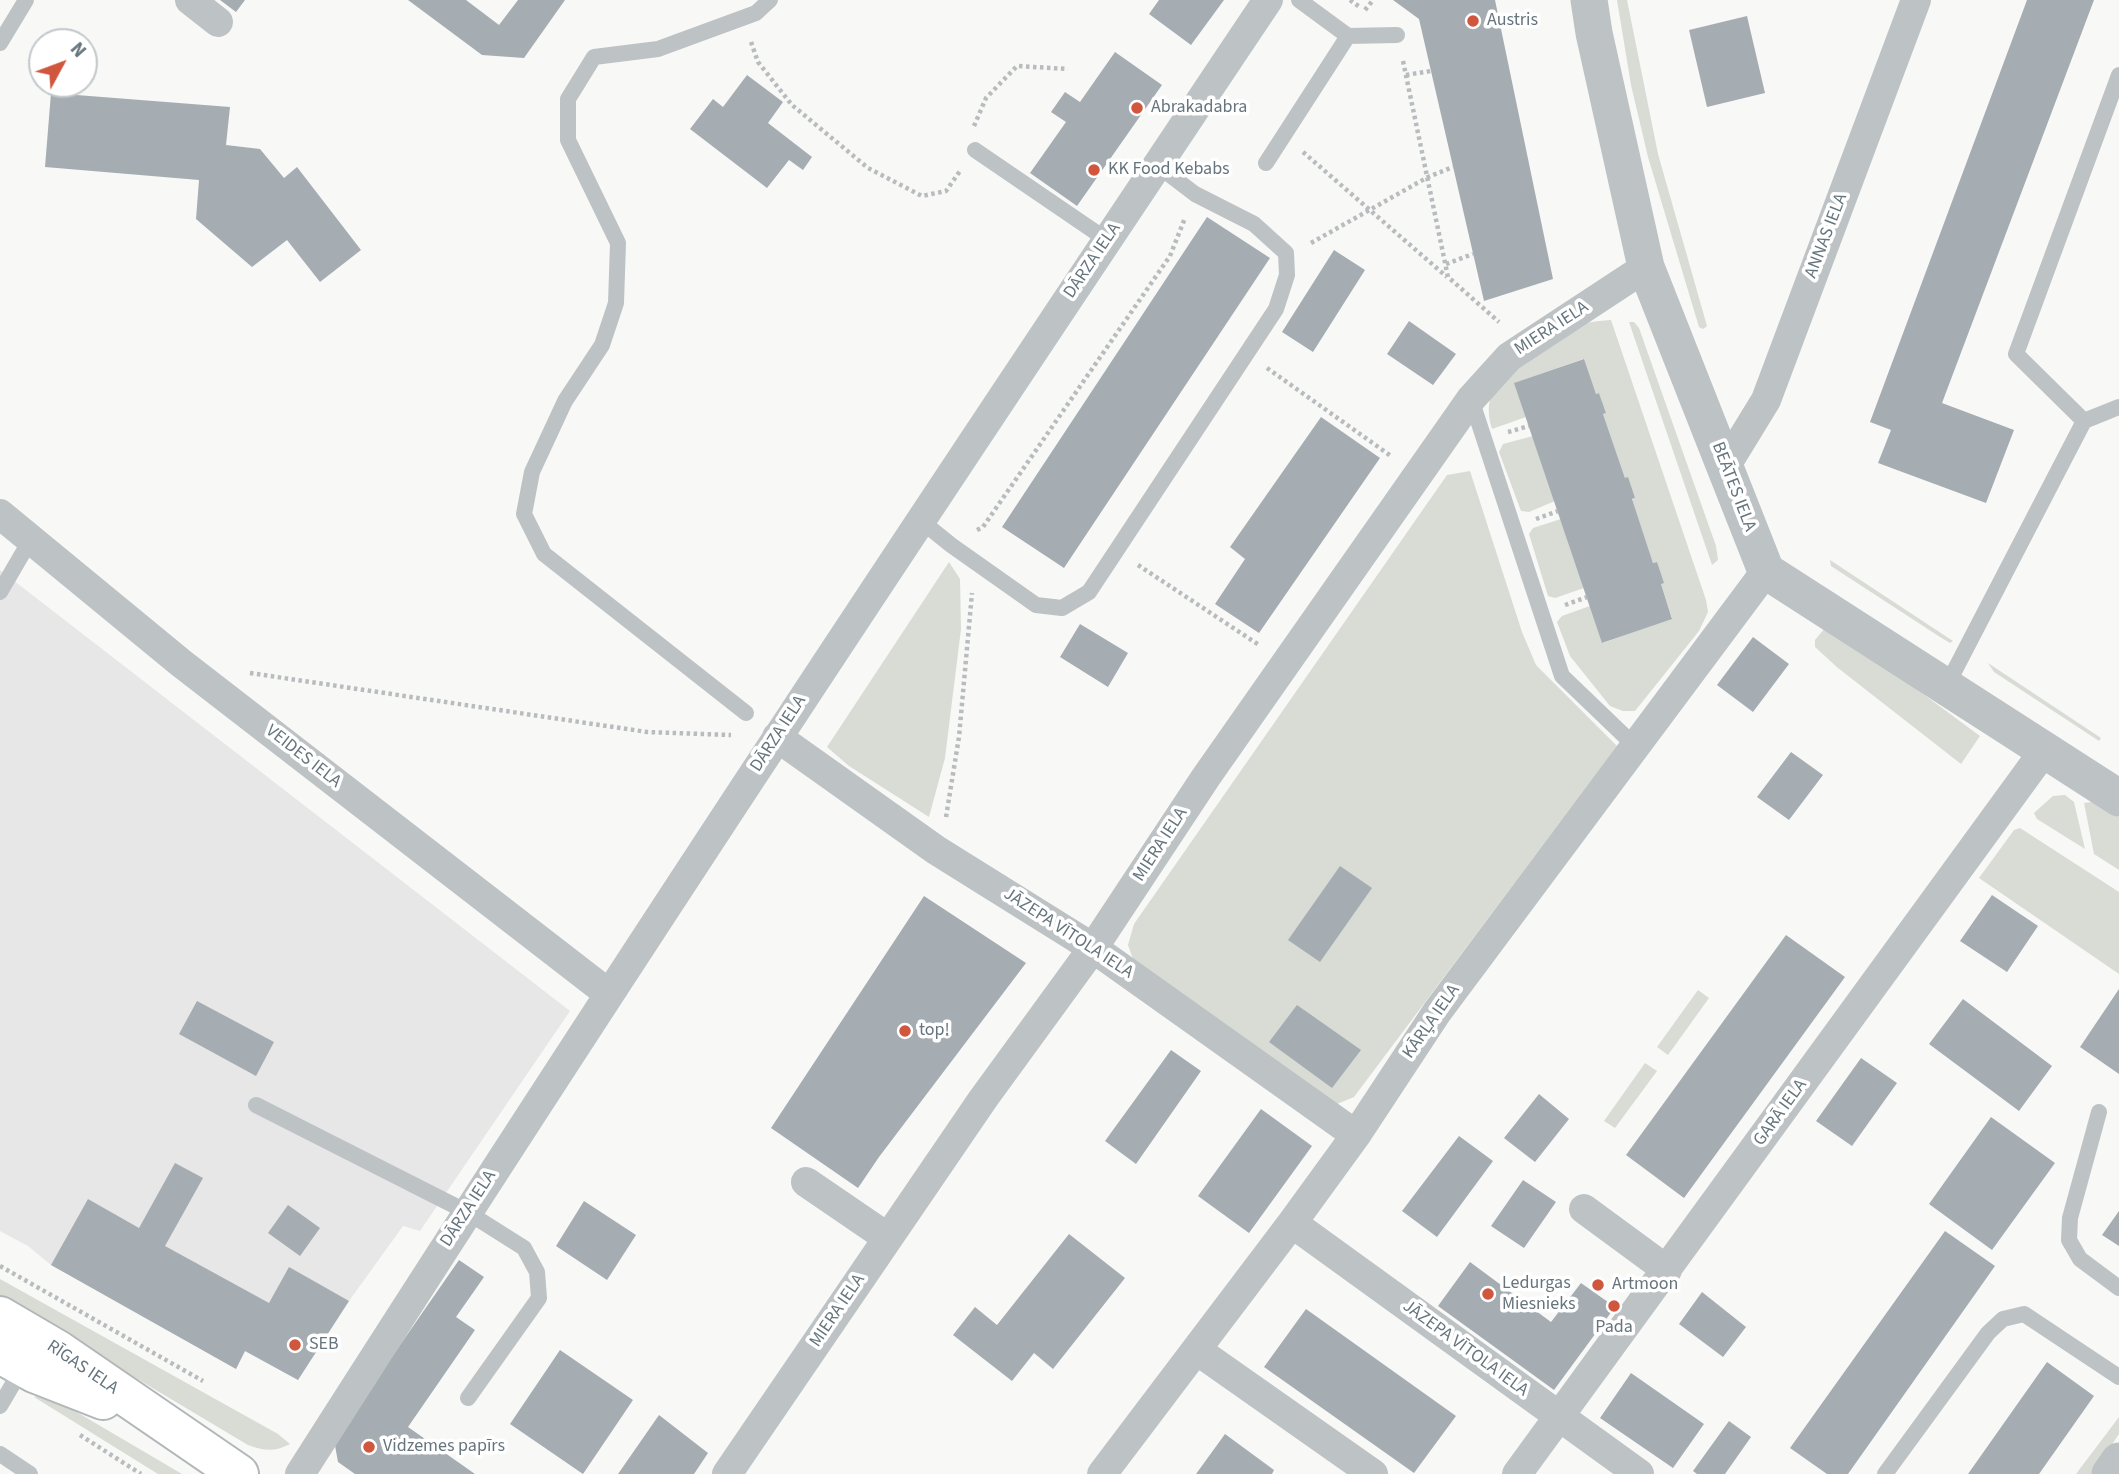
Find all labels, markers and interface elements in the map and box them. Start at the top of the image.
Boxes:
place label: Austris [1487,10,1538,32]
marker: Austris [1465,13,1481,29]
north arrow [28,28,98,98]
text: N [63,37,92,64]
place label: Abrakadabra [1151,97,1247,119]
marker: Abrakadabra [1129,100,1145,116]
place label: KK Food Kebabs [1108,159,1230,181]
marker: KK Food Kebabs [1086,162,1102,178]
street label: ANNAS IELA [1801,191,1853,281]
street label: DĀRZA IELA [1060,219,1126,303]
street label: MIERA IELA [1511,297,1593,361]
street label: BEĀTES IELA [1706,439,1760,535]
street label: DĀRZA IELA [746,692,812,776]
street label: VEIDES IELA [261,721,345,793]
street label: MIERA IELA [1129,804,1193,886]
street label: JĀZEPA VĪTOLA IELA [999,884,1137,984]
street label: KĀRĻA IELA [1399,981,1465,1063]
place label: top! [919,1020,950,1042]
marker: top! [897,1023,913,1039]
street label: GARĀ IELA [1750,1075,1812,1151]
street label: DĀRZA IELA [436,1167,502,1251]
street label: MIERA IELA [806,1270,870,1352]
place label: Ledurgas Miesnieks [1502,1273,1576,1316]
place label: Artmoon [1612,1274,1678,1296]
marker: Artmoon [1590,1277,1606,1293]
marker: Ledurgas Miesnieks [1480,1286,1496,1302]
street label: JĀZEPA VĪTOLA IELA [1398,1296,1532,1402]
marker: Pada [1606,1298,1622,1314]
place label: Pada [1595,1317,1633,1339]
place label: SEB [309,1334,339,1356]
street label: RĪGAS IELA [42,1336,122,1400]
marker: SEB [287,1337,303,1353]
place label: Vidzemes papīrs [383,1436,505,1458]
marker: Vidzemes papīrs [361,1439,377,1455]

